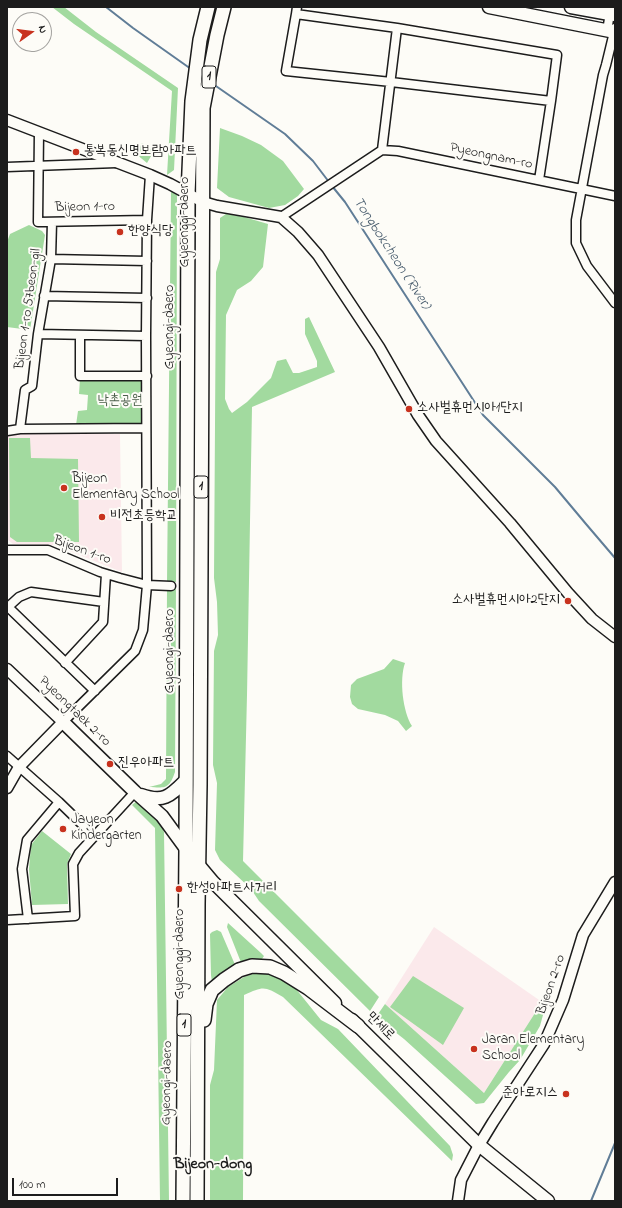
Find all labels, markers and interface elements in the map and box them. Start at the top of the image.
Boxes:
north arrow [12,12,52,52]
text: N [34,24,51,35]
road number: 1 [202,66,216,88]
street label: Pyeongnam-ro [448,140,534,174]
place label: 통복동신명보람아파트 [84,144,197,160]
marker: 통복동신명보람아파트 [71,147,81,157]
street label: Gyeonggi-daero [178,177,194,267]
water label: Tongbokcheon (River) [348,195,434,313]
street label: Bijeon 1-ro [55,199,115,217]
place label: 한양식당 [128,224,173,240]
marker: 한양식당 [115,227,125,237]
street label: Bijeon 1-ro 57beon-gil [12,248,46,370]
street label: Gyeongi-daero [163,285,179,369]
park label: 낙촌공원 [97,394,143,410]
place label: 소사벌휴먼시아1단지 [417,401,523,417]
marker: 소사벌휴먼시아1단지 [404,404,414,414]
place label: Bijeon Elementary School [72,472,179,504]
road number: 1 [194,476,208,498]
marker: Bijeon Elementary School [59,483,69,493]
place label: 비전초등학교 [110,509,178,525]
marker: 비전초등학교 [97,512,107,522]
street label: Bijeon 1-ro [51,533,113,569]
place label: 소사벌휴먼시아2단지 [452,593,560,609]
marker: 소사벌휴먼시아2단지 [563,596,573,606]
street label: Gyeongi-daero [163,609,179,693]
street label: Pyeongtaek 2-ro [34,673,114,751]
place label: 진우아파트 [118,756,174,772]
marker: 진우아파트 [105,759,115,769]
place label: Jayeon Kindergarten [71,813,142,846]
marker: Jayeon Kindergarten [58,824,68,834]
place label: 한성아파트사거리 [187,881,277,897]
marker: 한성아파트사거리 [174,884,184,894]
street label: Gyeonggi-daero [173,909,189,999]
street label: Bijeon 2-ro [534,953,570,1017]
street label: 만세로 [362,1009,398,1045]
road number: 1 [177,1014,191,1036]
place label: Jaran Elementary School [482,1033,584,1066]
street label: Gyeongi-daero [159,1041,177,1125]
marker: Jaran Elementary School [469,1044,479,1054]
place label: 준아로지스 [502,1086,558,1102]
marker: 준아로지스 [561,1089,571,1099]
district label: Bijeon-dong [174,1155,252,1175]
scale bar [14,1170,120,1196]
text: 100 m [19,1176,46,1194]

